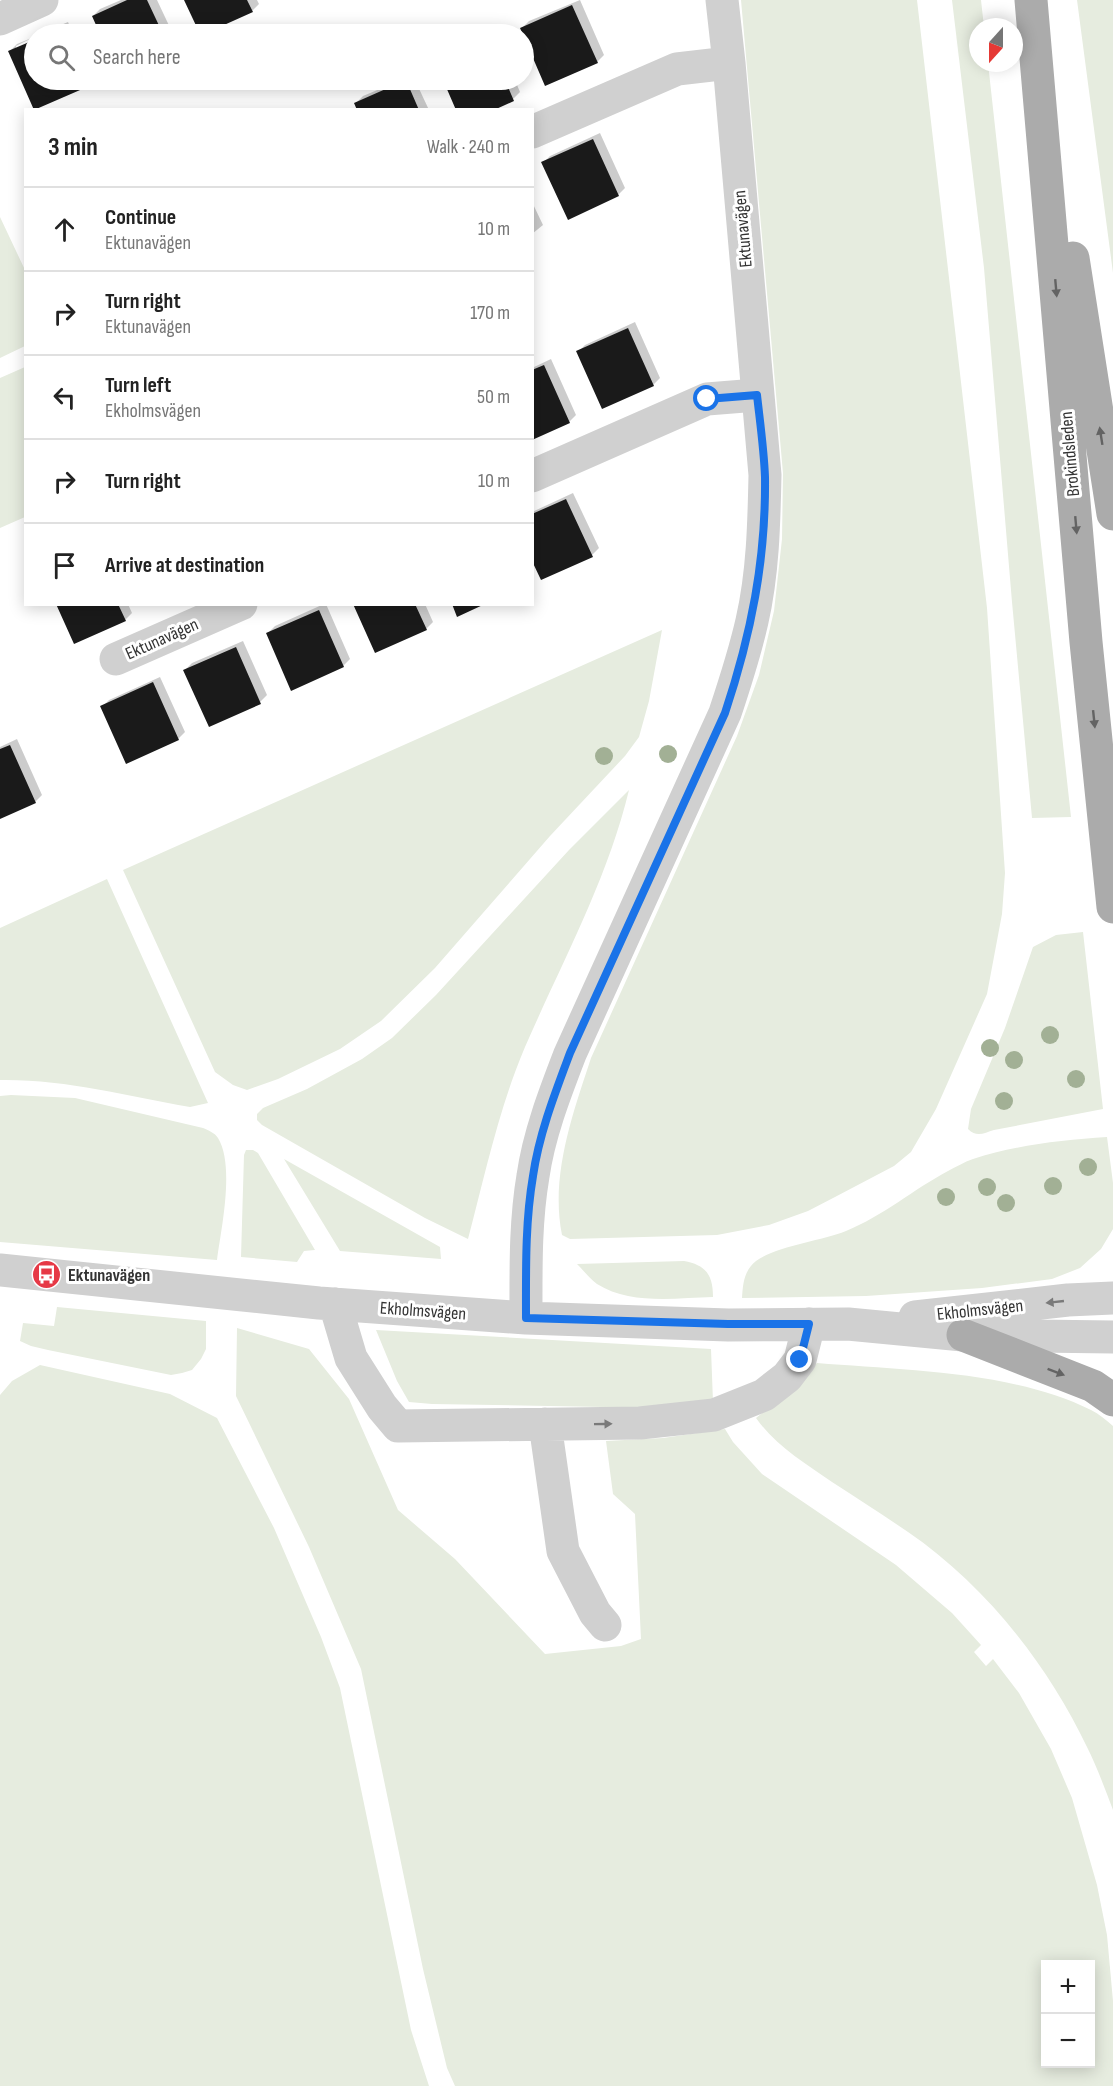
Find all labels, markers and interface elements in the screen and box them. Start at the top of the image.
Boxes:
north arrow [969,18,1023,72]
search box [24,24,534,90]
icon: search [45,41,78,74]
text: Search here [93,44,180,71]
text: 3 min [48,132,98,163]
text: Walk · 240 m [427,135,510,159]
street label: Ektunavägen [729,189,757,269]
text: Continue [105,204,176,231]
icon: ahead [48,213,81,246]
text: 10 m [478,217,510,241]
text: Ektunavägen [105,231,191,255]
one-way arrow [1051,279,1061,298]
text: Turn right [105,288,181,315]
icon: right [48,297,81,330]
text: 170 m [470,301,510,325]
text: Ektunavägen [105,315,191,339]
text: Turn left [105,372,171,399]
icon: left [48,381,81,414]
text: 50 m [477,385,510,409]
route start [693,385,719,411]
text: Ekholmsvägen [105,399,201,423]
street label: Brokindsleden [1056,411,1084,497]
one-way arrow [1096,426,1105,445]
icon: right [48,465,81,498]
text: Turn right [105,468,181,495]
text: 10 m [478,469,510,493]
one-way arrow [1071,515,1081,534]
icon: arrive [48,549,81,582]
text: Arrive at destination [105,552,264,579]
street label: Ektunavägen [122,614,202,664]
one-way arrow [1089,709,1099,728]
bus stop icon: Ektunavägen [31,1259,63,1291]
place label: Ektunavägen [68,1265,150,1286]
street label: Ekholmsvägen [936,1295,1024,1325]
one-way arrow [1045,1297,1064,1307]
street label: Ekholmsvägen [379,1298,467,1324]
route end [786,1346,812,1372]
one-way arrow [1047,1368,1065,1377]
one-way arrow [594,1419,613,1429]
map controls [1041,1960,1095,2068]
button: + [1041,1960,1095,2014]
button: − [1041,2014,1095,2068]

